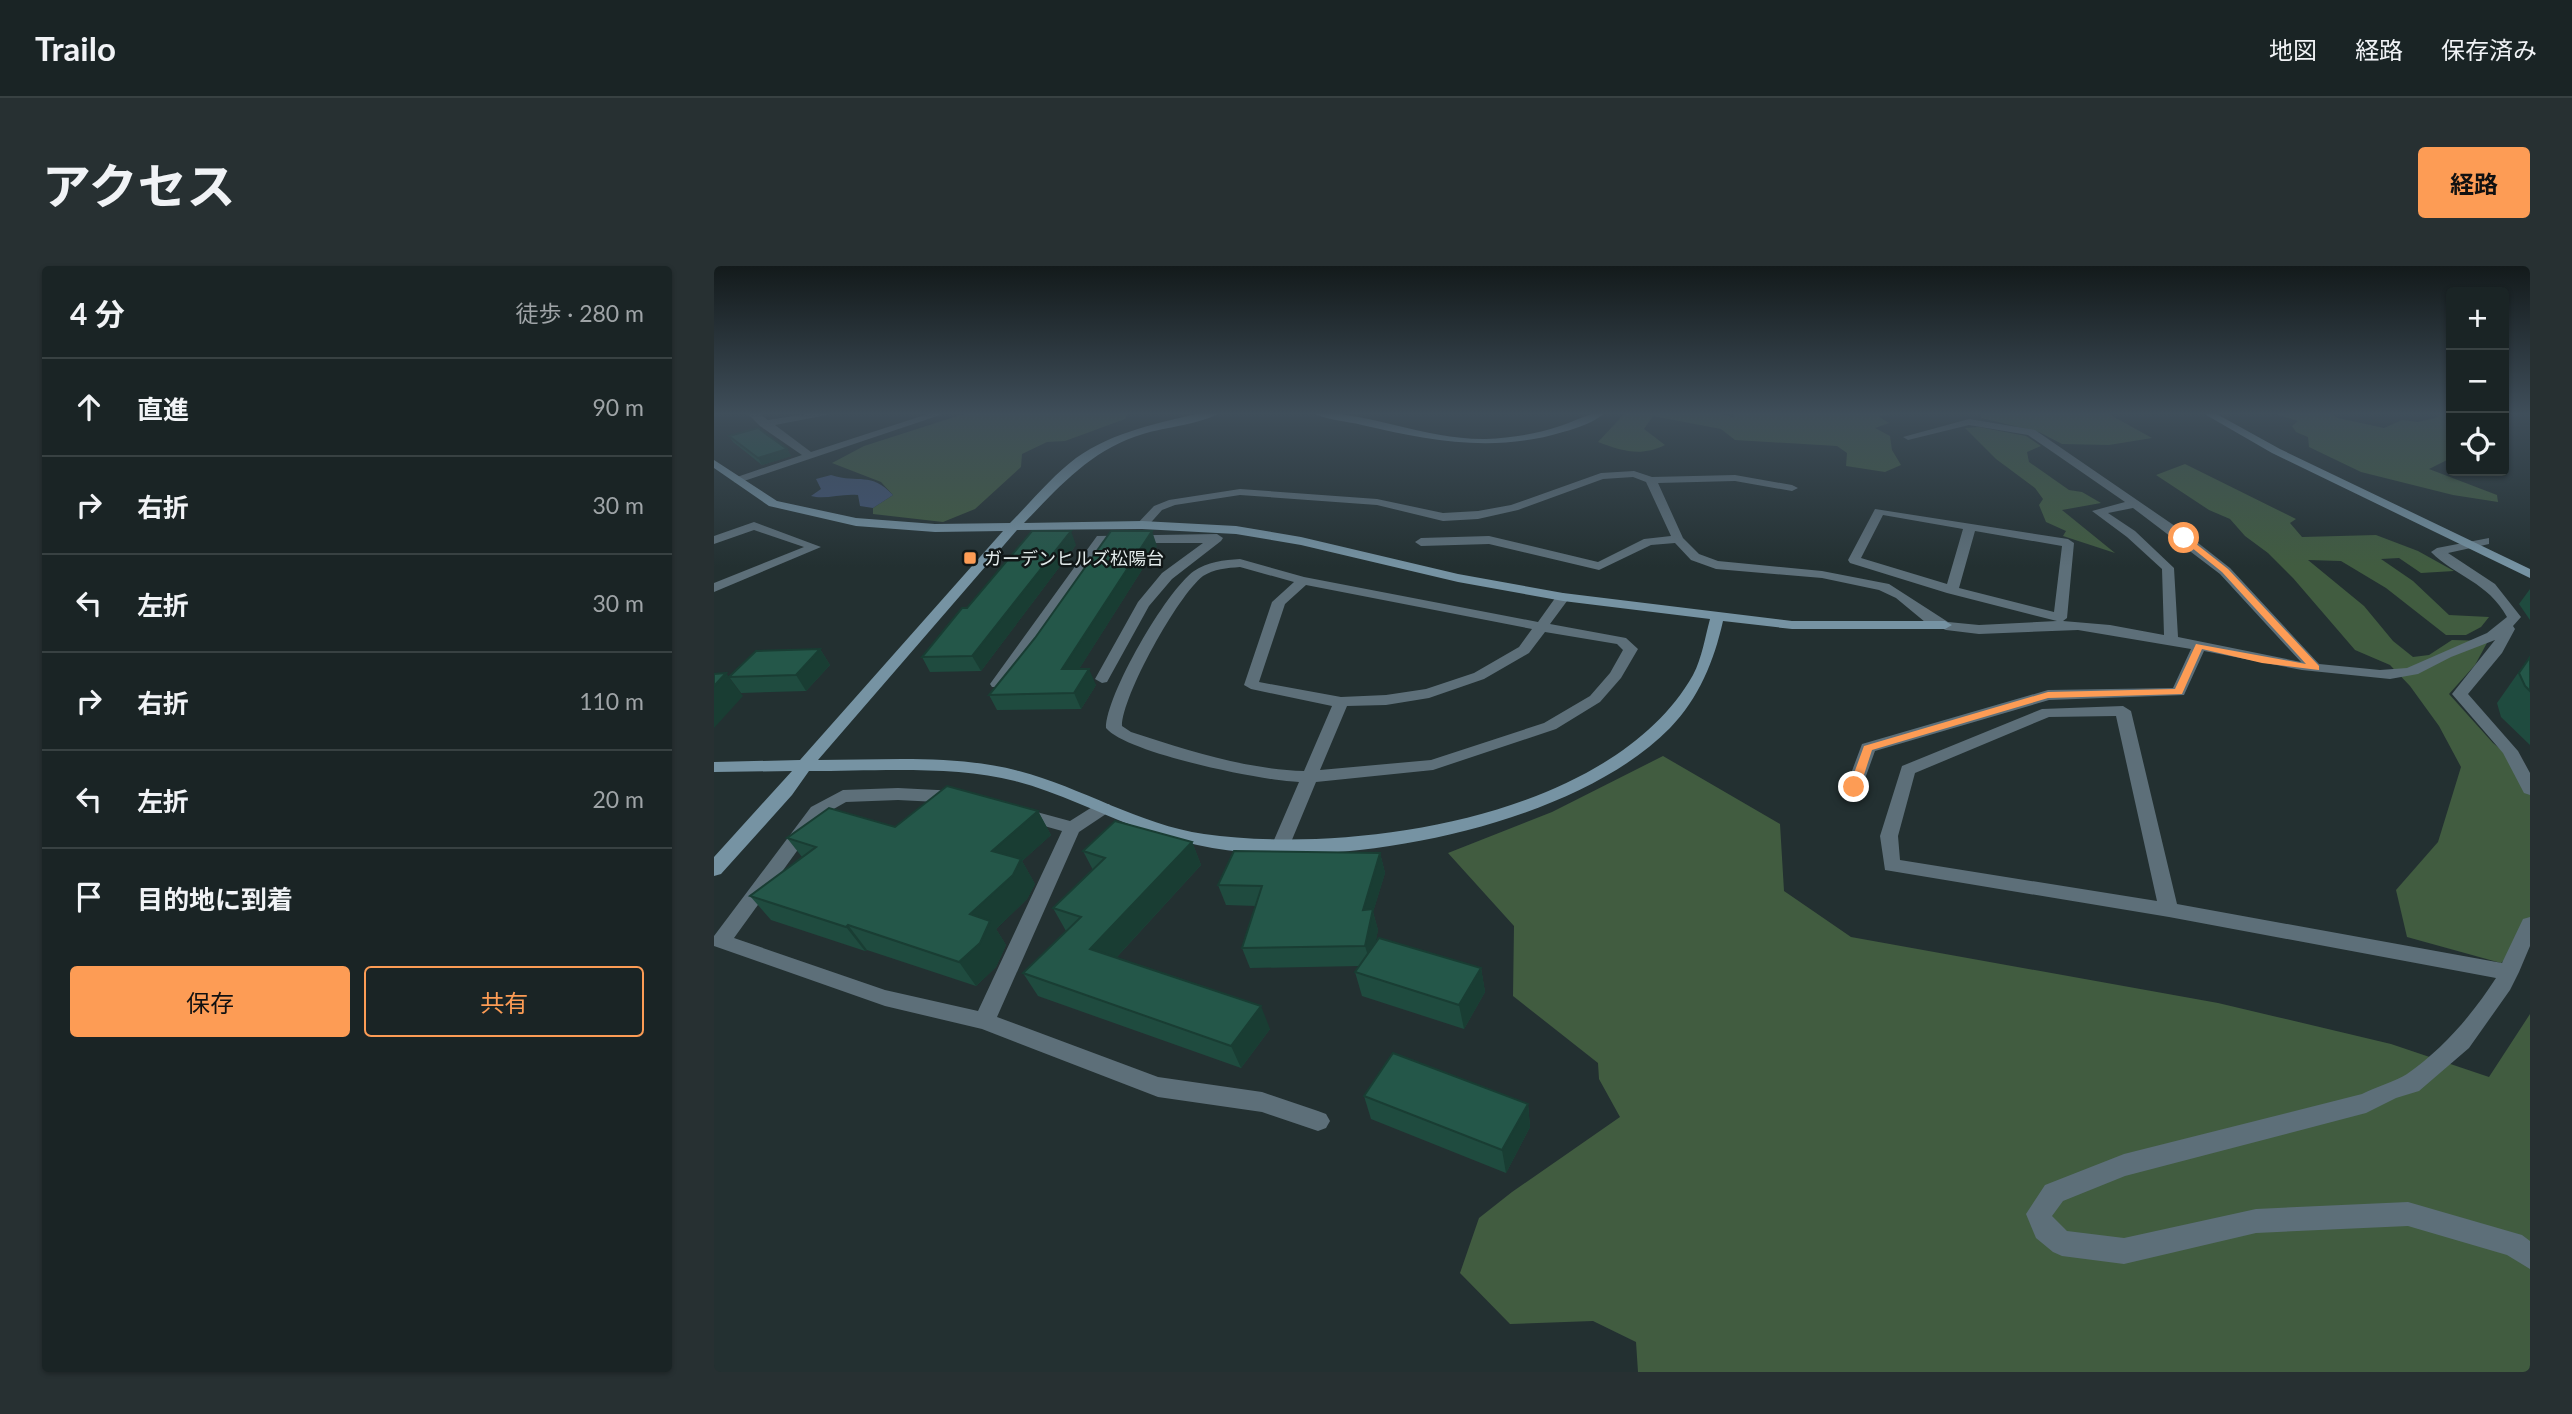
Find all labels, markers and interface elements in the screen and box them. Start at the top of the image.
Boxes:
text: Trailo [35,28,116,68]
text: 地図 [2269,35,2317,64]
text: 経路 [2355,35,2403,64]
text: 保存済み [2441,35,2537,64]
button: 経路 [2418,147,2530,218]
text: アクセス [42,156,236,214]
map controls [2446,287,2509,476]
button: + [2446,287,2509,350]
text: 4 分 [70,295,125,331]
text: 徒歩 · 280 m [515,299,644,327]
button: − [2446,350,2509,413]
icon: ahead [70,388,108,426]
text: 直進 [137,393,189,425]
text: 90 m [593,393,644,421]
button: locate [2446,413,2509,476]
icon: right [70,486,108,524]
text: 右折 [137,491,189,523]
text: 30 m [593,491,644,519]
route start [2168,522,2199,553]
place label: ガーデンヒルズ松陽台 [984,547,1164,569]
marker: ガーデンヒルズ松陽台 [962,550,978,566]
icon: left [70,584,108,622]
text: 左折 [137,589,189,621]
text: 30 m [593,589,644,617]
icon: right [70,682,108,720]
text: 右折 [137,687,189,719]
text: 110 m [579,687,644,715]
route end [1838,771,1869,802]
icon: left [70,780,108,818]
text: 左折 [137,785,189,817]
text: 20 m [593,785,644,813]
icon: arrive [70,878,108,916]
text: 目的地に到着 [137,883,293,915]
button: 保存 [70,966,350,1037]
button: 共有 [364,966,644,1037]

